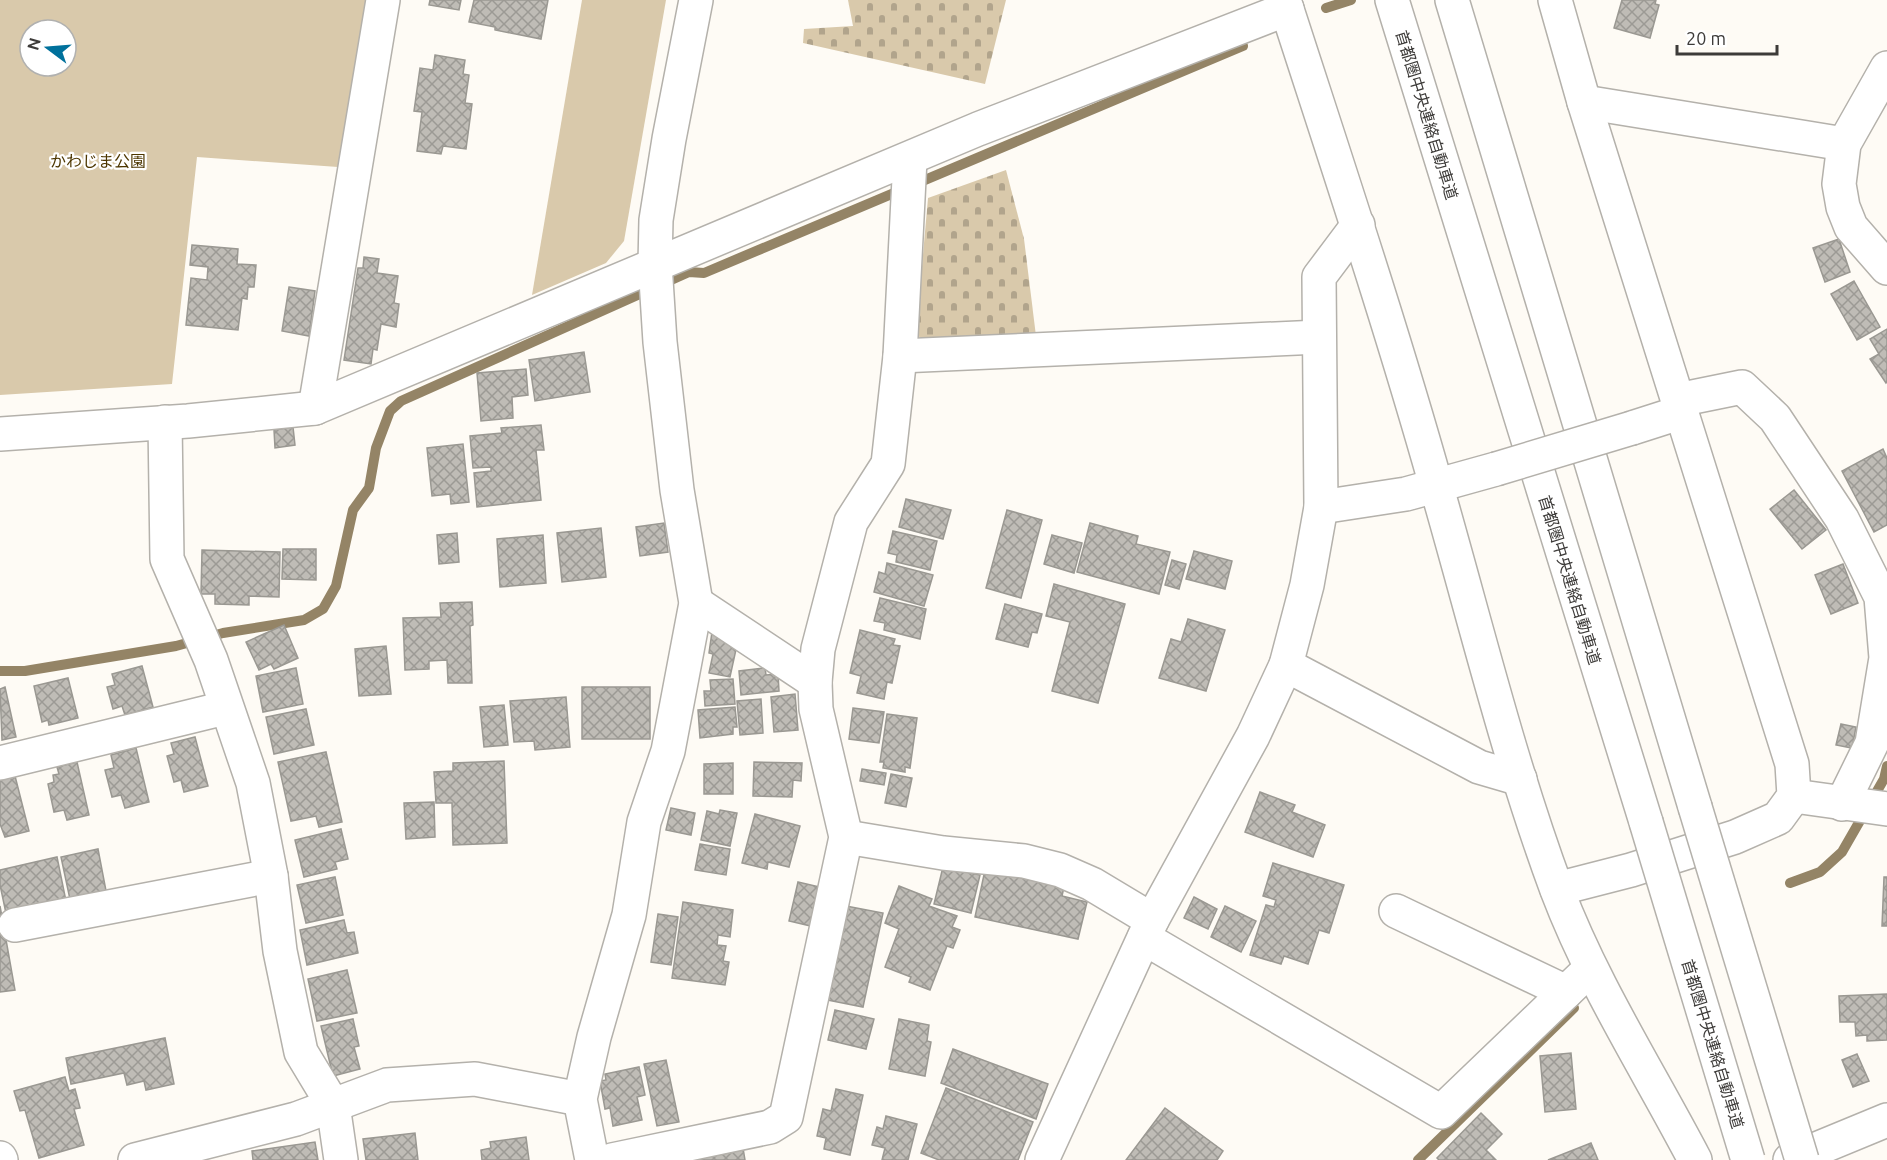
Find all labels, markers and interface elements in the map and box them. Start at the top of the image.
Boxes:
north arrow [18,18,78,78]
scale bar [1677,18,1778,56]
street label: 首都圏中央連絡自動車道 [1393,28,1461,202]
text: 20 m [1686,28,1726,48]
text: N [23,36,44,52]
park label: かわじま公園 [50,152,146,170]
street label: 首都圏中央連絡自動車道 [1536,493,1604,667]
street label: 首都圏中央連絡自動車道 [1679,957,1747,1131]

